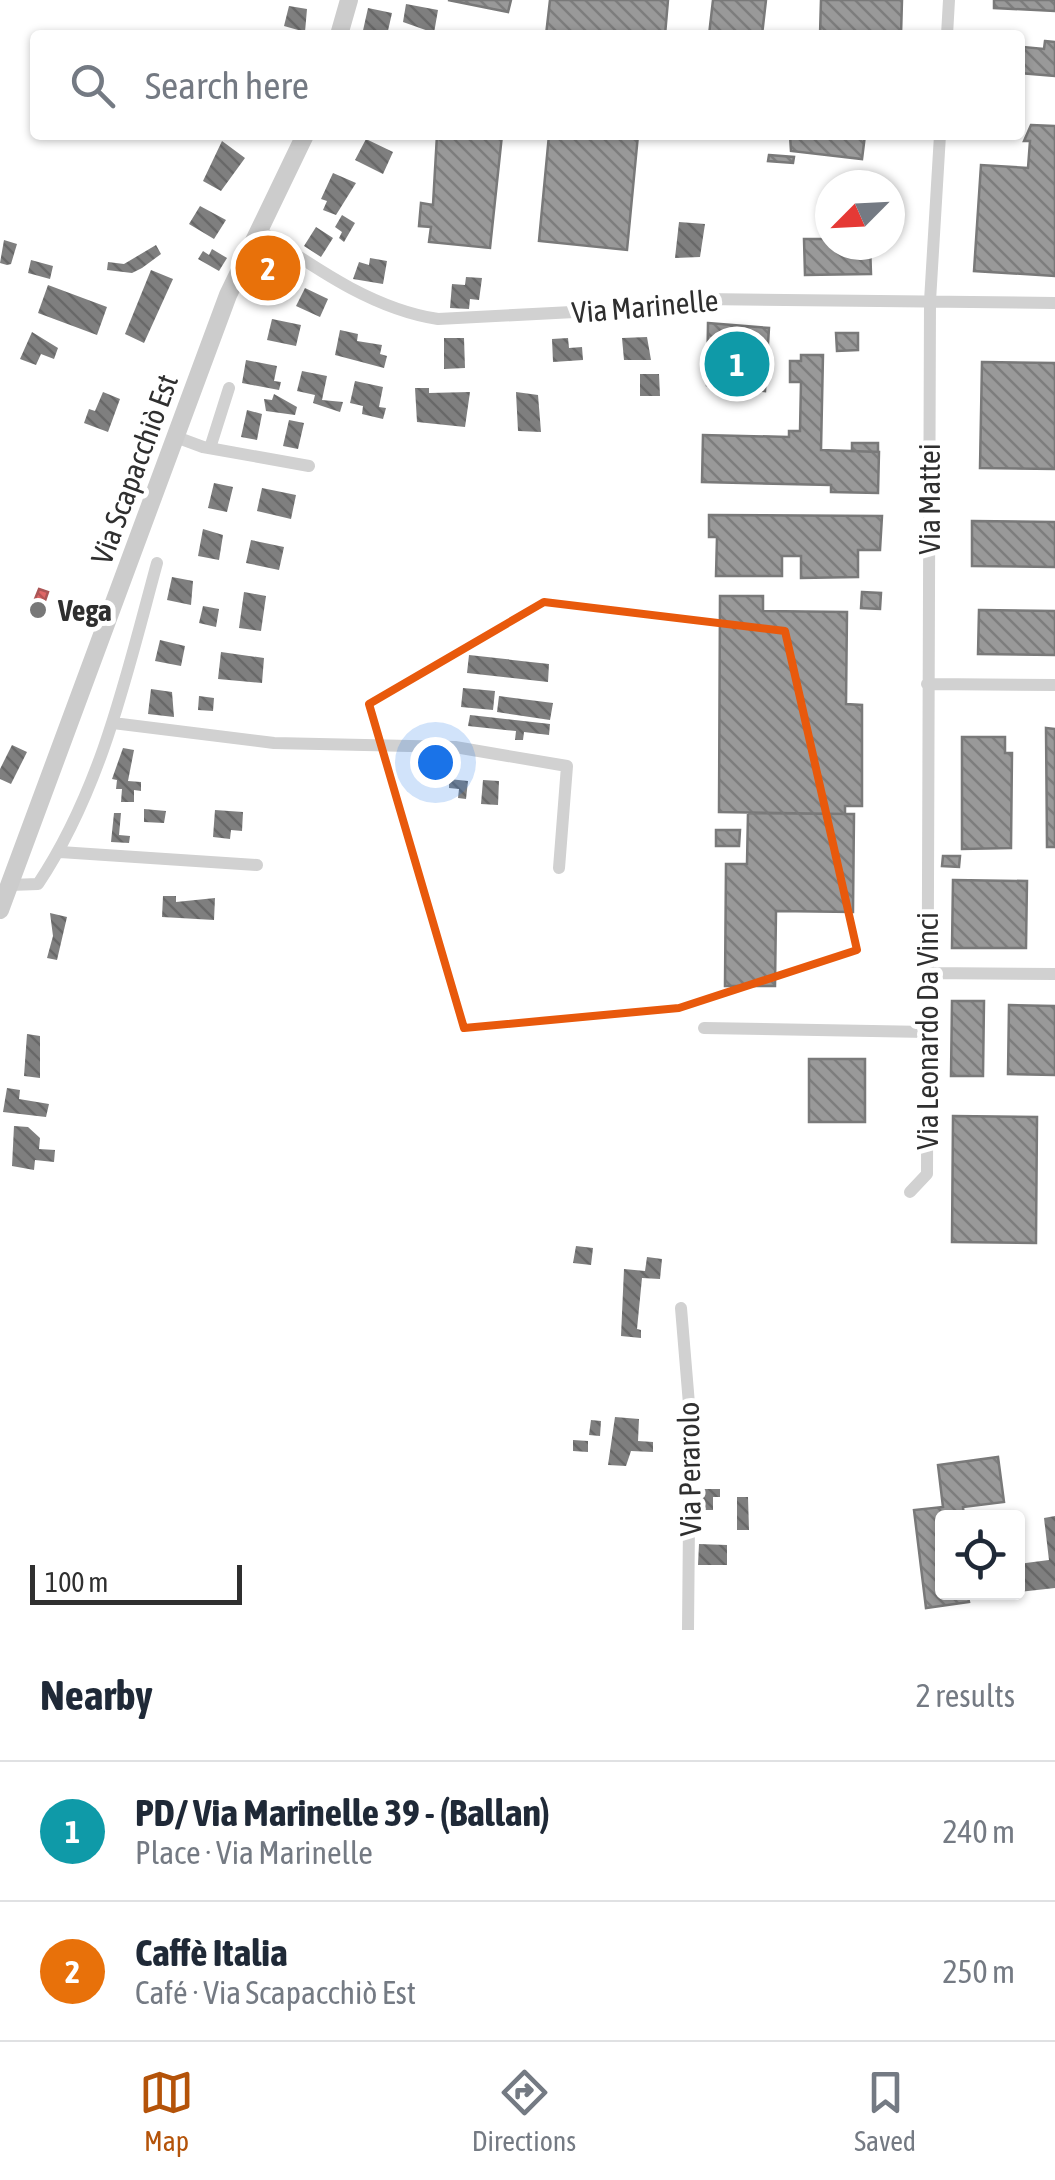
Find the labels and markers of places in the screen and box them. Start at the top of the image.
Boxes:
pin: 2 [236,230,300,306]
pin: 1 [704,326,770,402]
place label: Vega [57,593,112,627]
marker: Vega [27,599,49,621]

